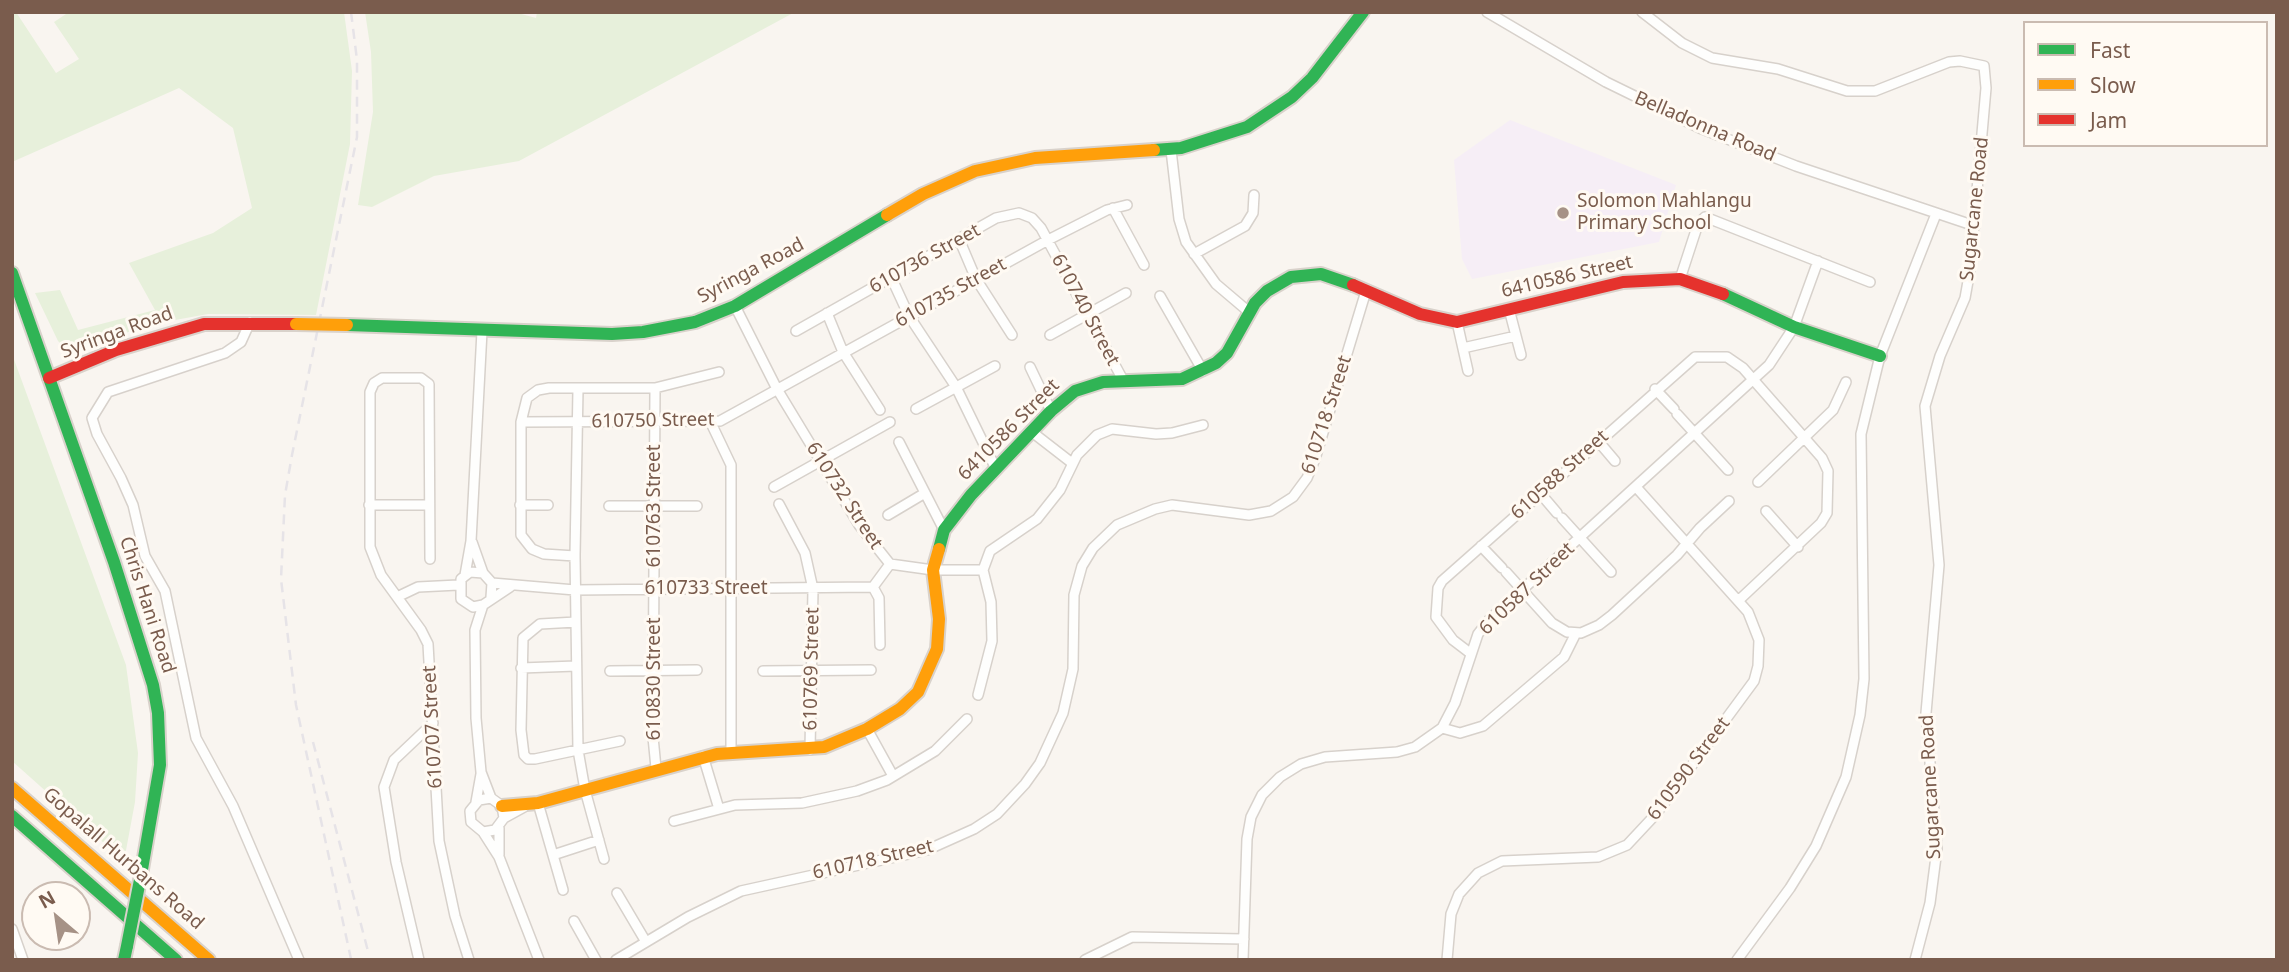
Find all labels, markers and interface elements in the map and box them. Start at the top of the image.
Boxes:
legend [2023,21,2268,147]
text: Fast [2090,36,2130,64]
text: Slow [2090,71,2136,99]
street label: Belladonna Road [1631,87,1779,167]
text: Jam [2090,106,2127,134]
street label: Sugarcane Road [1956,136,1994,282]
place label: Solomon Mahlangu Primary School [1577,191,1752,235]
marker: Solomon Mahlangu Primary School [1555,205,1571,221]
street label: 610736 Street [866,219,984,299]
street label: Syringa Road [694,233,808,309]
street label: 610740 Street [1046,250,1124,370]
street label: 6410586 Street [1499,251,1635,303]
street label: 610735 Street [892,253,1010,333]
street label: Syringa Road [58,302,176,364]
street label: 610718 Street [1297,353,1357,477]
street label: 6410586 Street [954,375,1064,485]
street label: 610750 Street [591,409,715,433]
street label: 610588 Street [1507,425,1613,525]
street label: 610732 Street [801,438,887,554]
street label: 610763 Street [644,444,666,568]
street label: Chris Hani Road [114,534,180,676]
street label: 610587 Street [1475,538,1579,640]
street label: 610733 Street [644,578,768,600]
street label: 610769 Street [800,607,824,731]
street label: 610830 Street [644,617,666,741]
street label: 610707 Street [418,665,448,789]
street label: 610590 Street [1643,713,1735,825]
street label: Sugarcane Road [1916,714,1946,860]
street label: Gopalall Hurbans Road [38,783,208,935]
street label: 610718 Street [810,835,936,885]
north arrow [21,881,91,951]
text: N [34,884,60,915]

